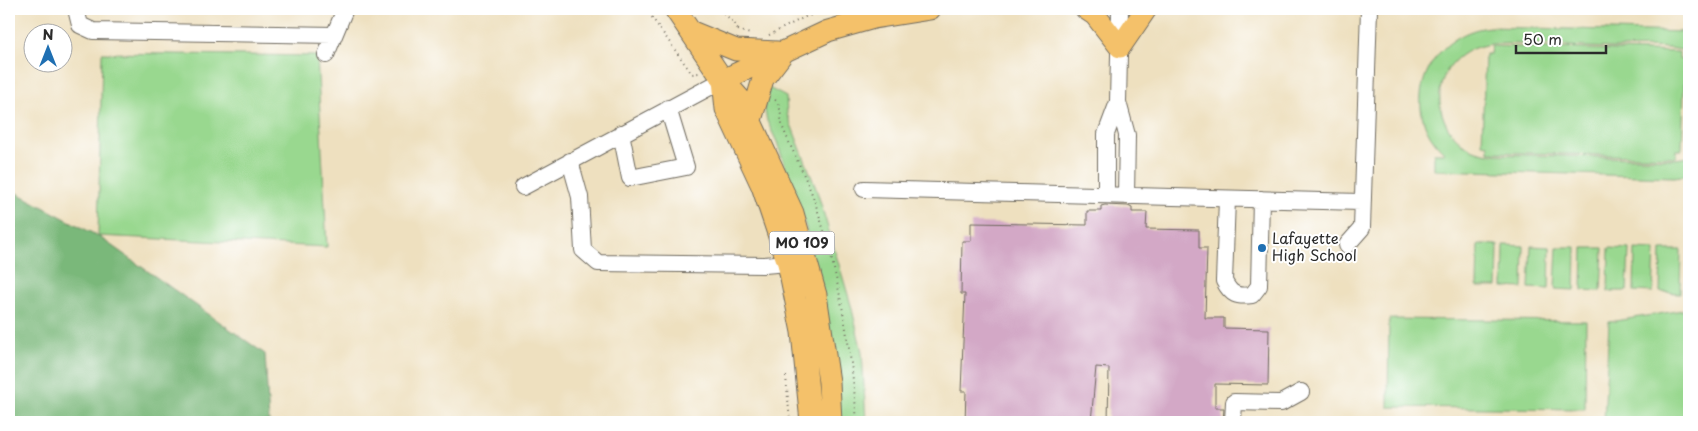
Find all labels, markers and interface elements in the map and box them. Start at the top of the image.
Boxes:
north arrow [22,22,72,72]
scale bar [1516,22,1606,54]
text: N [42,24,54,45]
text: 50 m [1523,27,1562,50]
place label: Lafayette High School [1272,226,1357,266]
road number: MO 109 [770,232,834,254]
marker: Lafayette High School [1256,242,1268,254]

